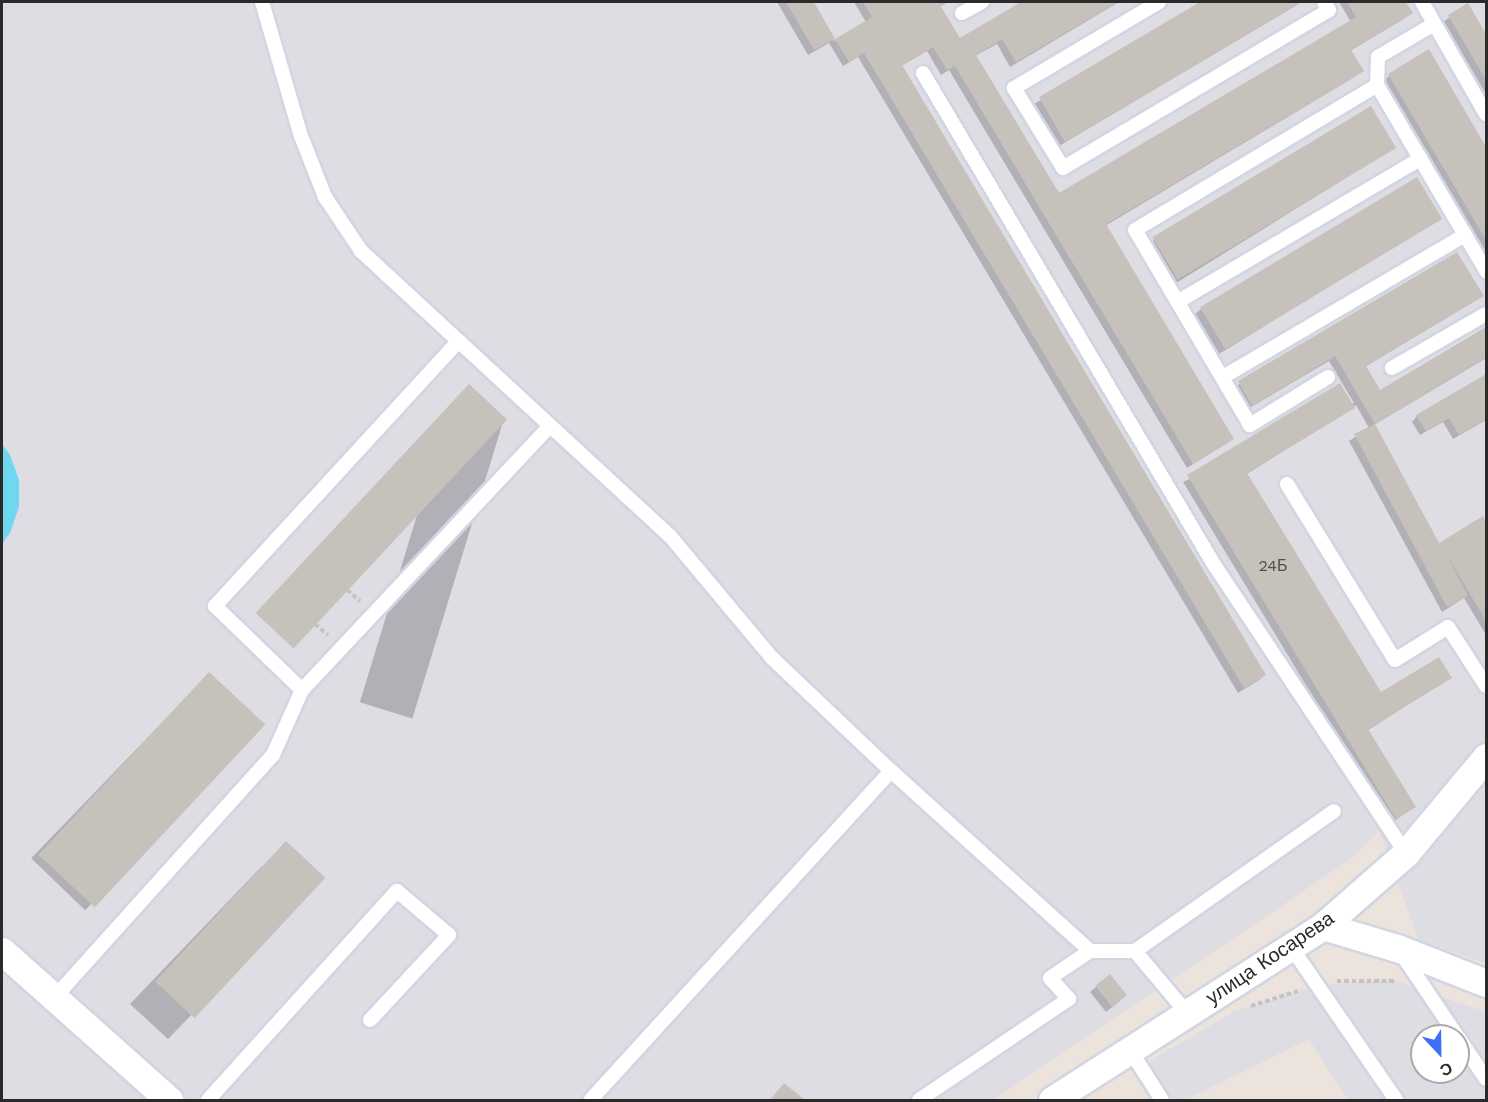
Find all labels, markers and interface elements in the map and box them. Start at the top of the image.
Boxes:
house number: 24Б [1258,556,1288,576]
street label: улица Косарева [1201,906,1339,1010]
north arrow [1410,1024,1470,1084]
text: С [1437,1058,1455,1080]

